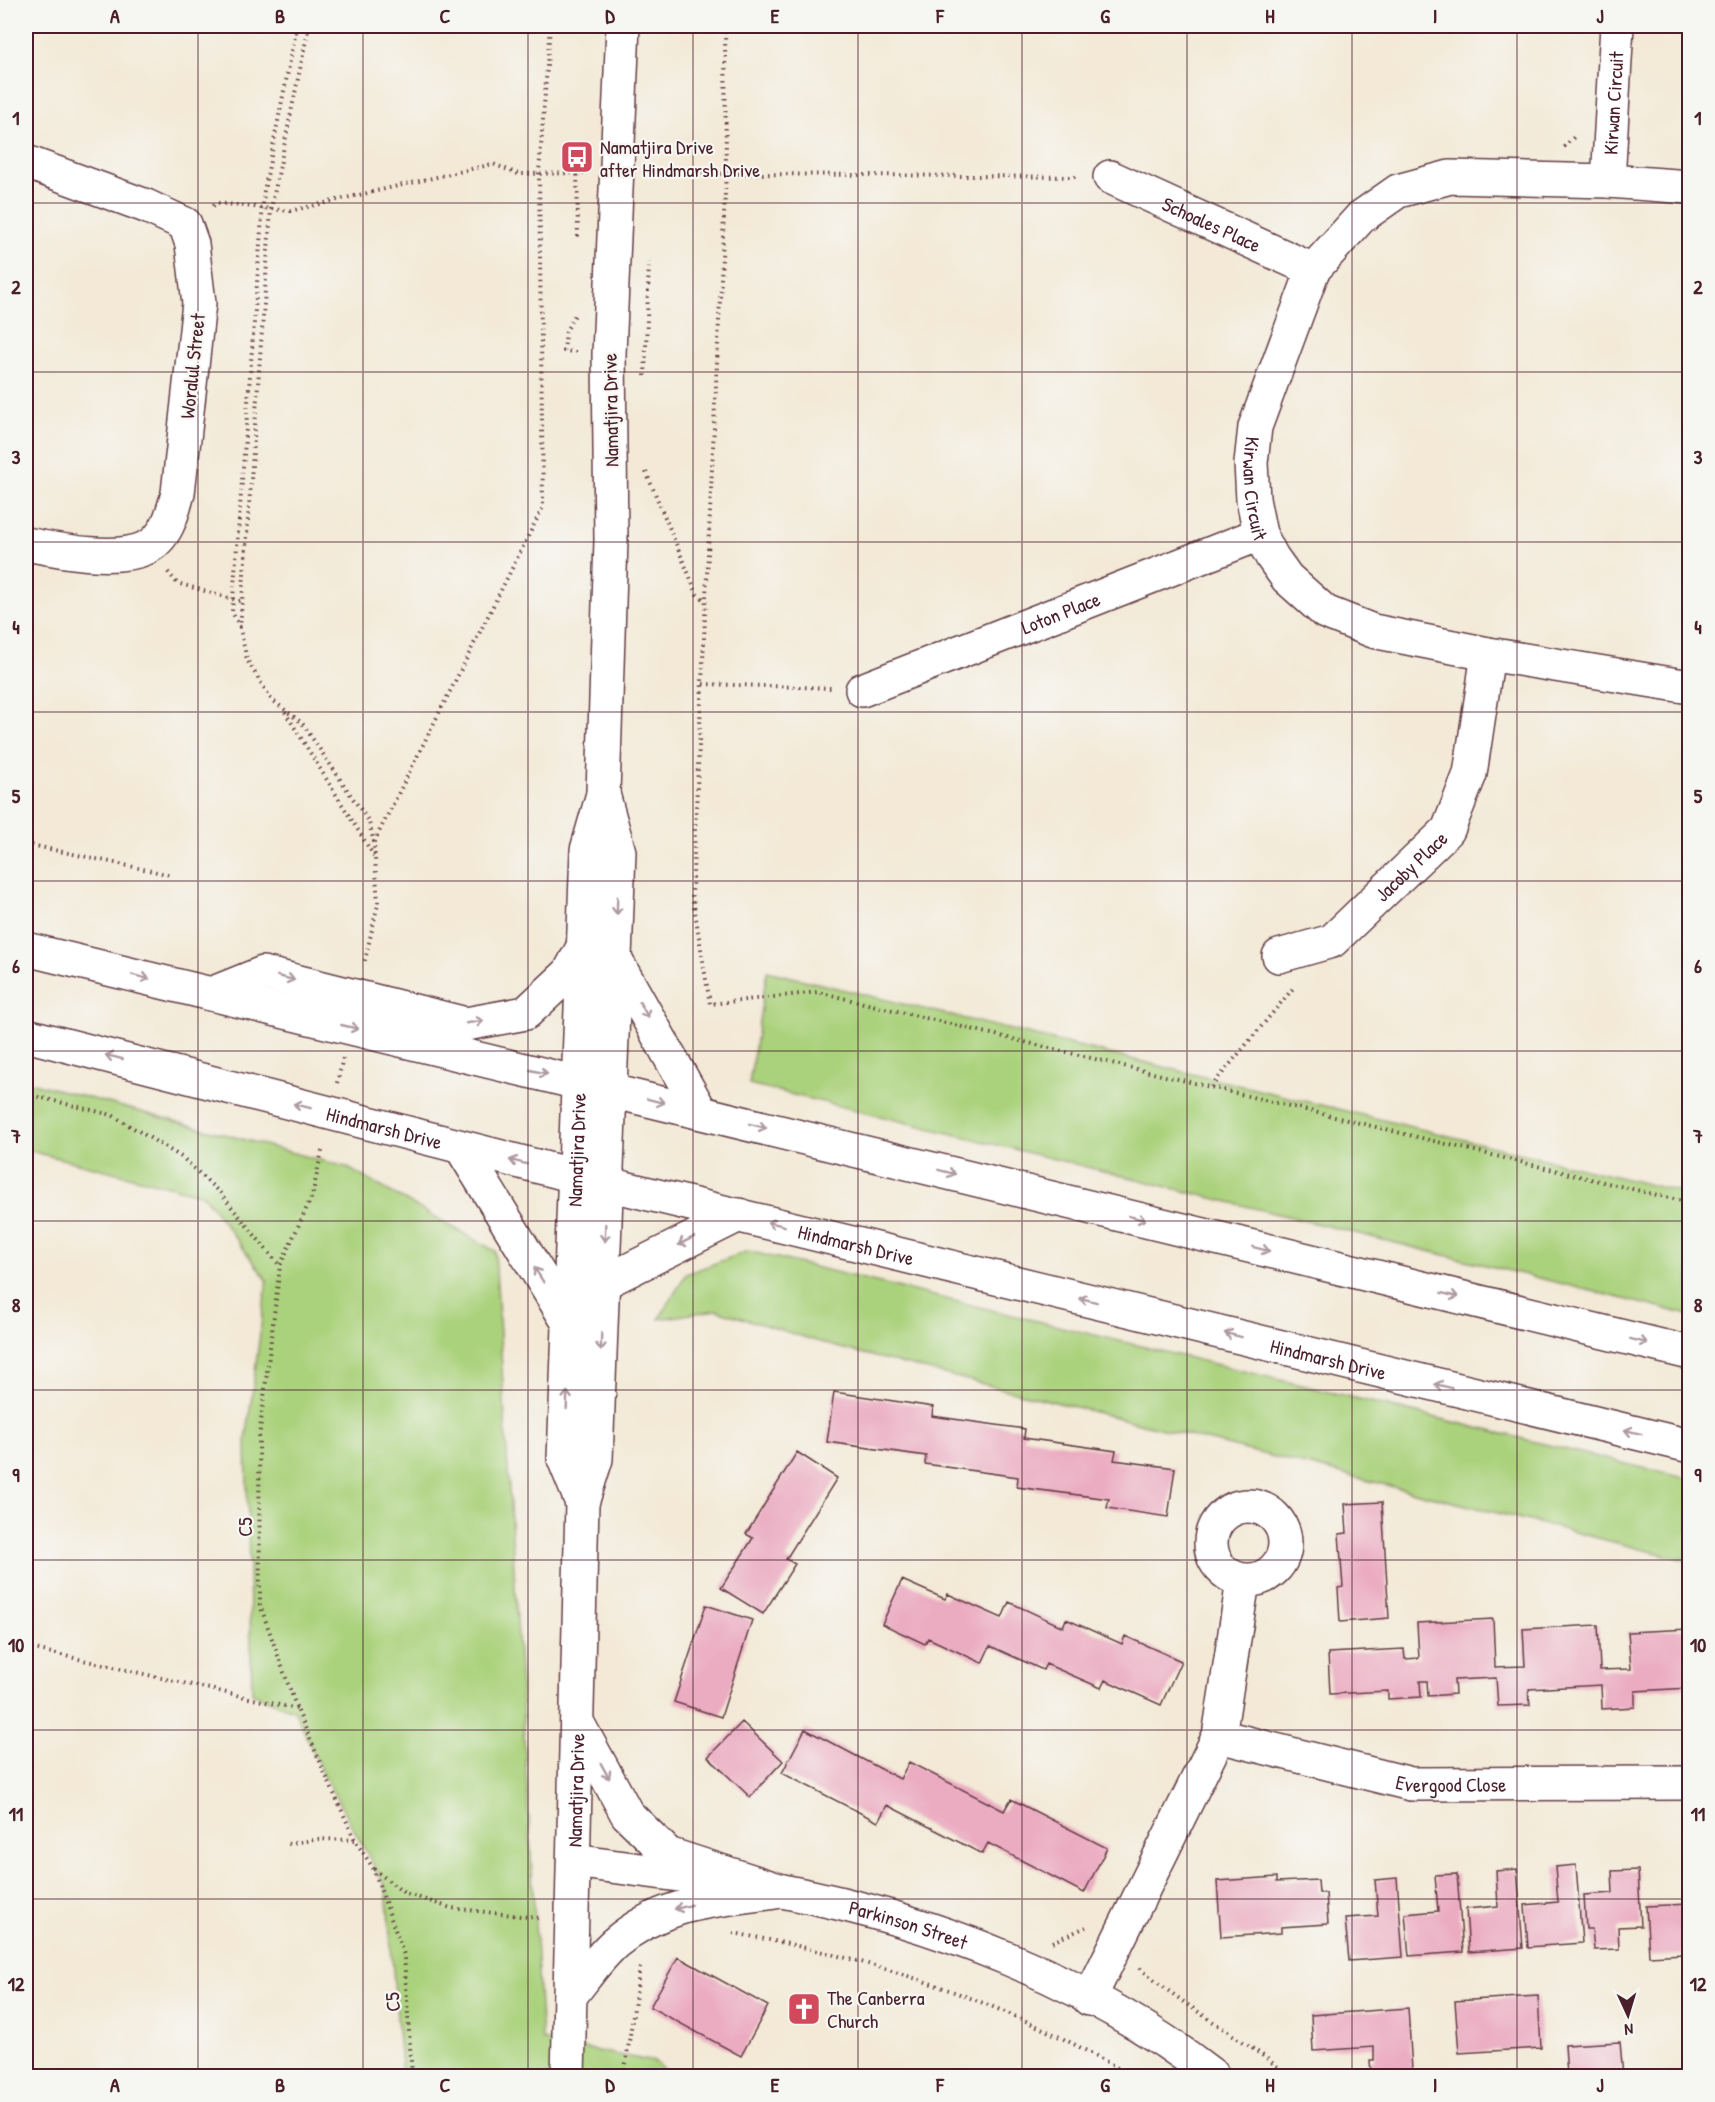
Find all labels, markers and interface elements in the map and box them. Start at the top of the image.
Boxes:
text: A [110,2,120,29]
text: B [275,2,285,29]
text: C [440,2,451,29]
text: D [605,2,615,29]
text: E [771,2,780,29]
text: F [935,2,945,29]
text: G [1100,2,1110,29]
text: H [1265,2,1275,29]
text: I [1433,2,1437,29]
text: J [1596,2,1604,29]
street label: Kirwan Circuit [1596,49,1629,156]
text: 1 [12,104,20,131]
text: 1 [1694,104,1702,131]
place label: Namatjira Drive after Hindmarsh Drive [600,133,760,183]
bus stop icon: Namatjira Drive after Hindmarsh Drive [559,139,595,175]
street label: Schoales Place [1158,189,1265,258]
text: 2 [11,273,21,300]
text: 2 [1693,273,1703,300]
street label: Woralul Street [173,311,211,420]
street label: Namatjira Drive [596,353,624,467]
street label: Kirwan Circuit [1237,435,1275,546]
text: 3 [12,443,21,470]
text: 3 [1694,443,1703,470]
street label: Loton Place [1017,585,1104,640]
text: 4 [12,613,20,640]
text: 4 [1694,613,1702,640]
text: 5 [12,782,21,809]
text: 5 [1694,782,1703,809]
street label: Jacoby Place [1369,824,1453,907]
one-way arrow [611,895,623,915]
text: 6 [12,952,20,979]
text: 6 [1694,952,1702,979]
one-way arrow [131,971,150,983]
one-way arrow [276,973,295,985]
one-way arrow [639,1001,650,1019]
one-way arrow [465,1017,484,1028]
one-way arrow [340,1021,359,1033]
one-way arrow [104,1051,123,1063]
one-way arrow [529,1067,548,1079]
street label: Namatjira Drive [560,1092,591,1207]
one-way arrow [646,1095,665,1107]
street label: Hindmarsh Drive [324,1099,445,1155]
one-way arrow [293,1100,312,1112]
one-way arrow [748,1120,767,1132]
text: 7 [10,1122,21,1149]
text: 7 [1692,1122,1703,1149]
one-way arrow [509,1155,528,1167]
one-way arrow [938,1166,957,1178]
one-way arrow [1127,1213,1146,1225]
street label: Hindmarsh Drive [795,1217,917,1271]
one-way arrow [767,1218,786,1230]
one-way arrow [599,1223,610,1243]
one-way arrow [678,1236,696,1248]
one-way arrow [1251,1243,1270,1255]
one-way arrow [533,1267,545,1284]
one-way arrow [1440,1289,1459,1301]
text: 8 [12,1291,21,1318]
text: 8 [1694,1291,1703,1318]
one-way arrow [1079,1294,1098,1306]
one-way arrow [1224,1329,1243,1341]
one-way arrow [595,1331,606,1351]
street label: Hindmarsh Drive [1268,1331,1389,1385]
one-way arrow [1630,1336,1649,1348]
one-way arrow [1434,1380,1453,1392]
one-way arrow [561,1391,572,1411]
one-way arrow [1623,1426,1642,1438]
text: 9 [12,1461,20,1488]
text: 9 [1694,1461,1702,1488]
street label: C5 [231,1517,258,1537]
text: 10 [8,1631,24,1658]
text: 10 [1690,1631,1706,1658]
street label: Namatjira Drive [560,1733,590,1847]
one-way arrow [599,1762,611,1779]
street label: Evergood Close [1393,1767,1506,1798]
text: 11 [9,1800,23,1827]
text: 11 [1691,1800,1705,1827]
street label: Parkinson Street [846,1893,973,1956]
one-way arrow [674,1901,693,1913]
text: 12 [8,1970,25,1997]
text: 12 [1690,1970,1707,1997]
place label: The Canberra Church [827,1984,925,2034]
north arrow [1598,1985,1658,2045]
street label: C5 [378,1991,406,2013]
church icon: The Canberra Church [786,1991,822,2027]
text: N [1624,2019,1634,2041]
text: A [110,2071,120,2098]
text: B [275,2071,285,2098]
text: C [440,2071,451,2098]
text: D [605,2071,615,2098]
text: E [771,2071,780,2098]
text: F [935,2071,945,2098]
text: G [1100,2071,1110,2098]
text: H [1265,2071,1275,2098]
text: I [1433,2071,1437,2098]
text: J [1596,2071,1604,2098]

